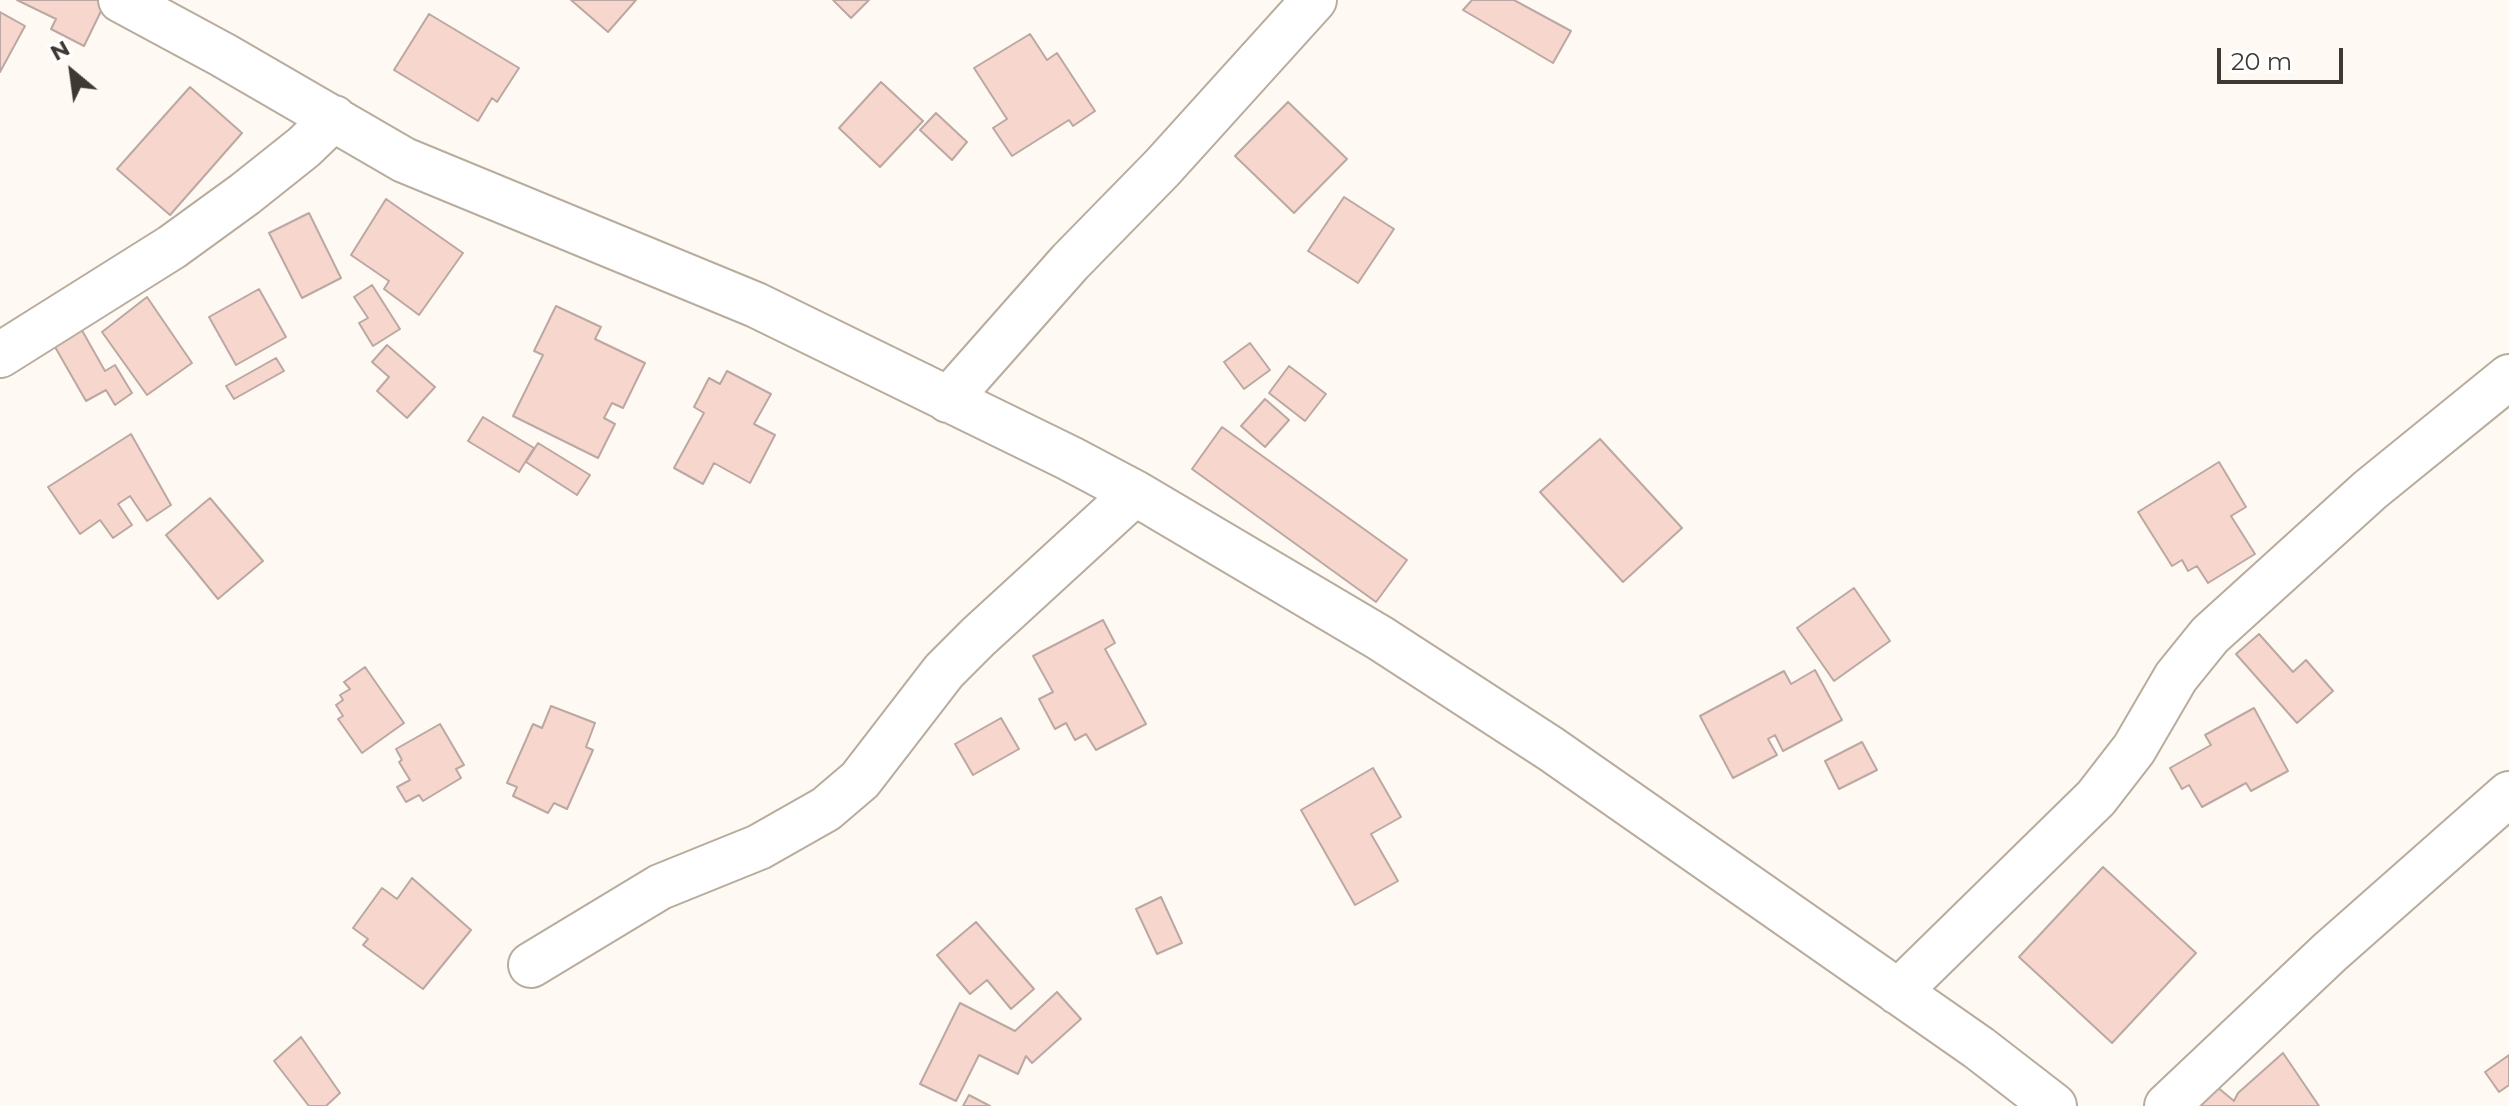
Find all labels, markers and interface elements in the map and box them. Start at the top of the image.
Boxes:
north arrow [32,32,112,112]
scale bar [2221,32,2347,82]
text: N [46,34,74,67]
text: 20 m [2231,47,2292,76]

